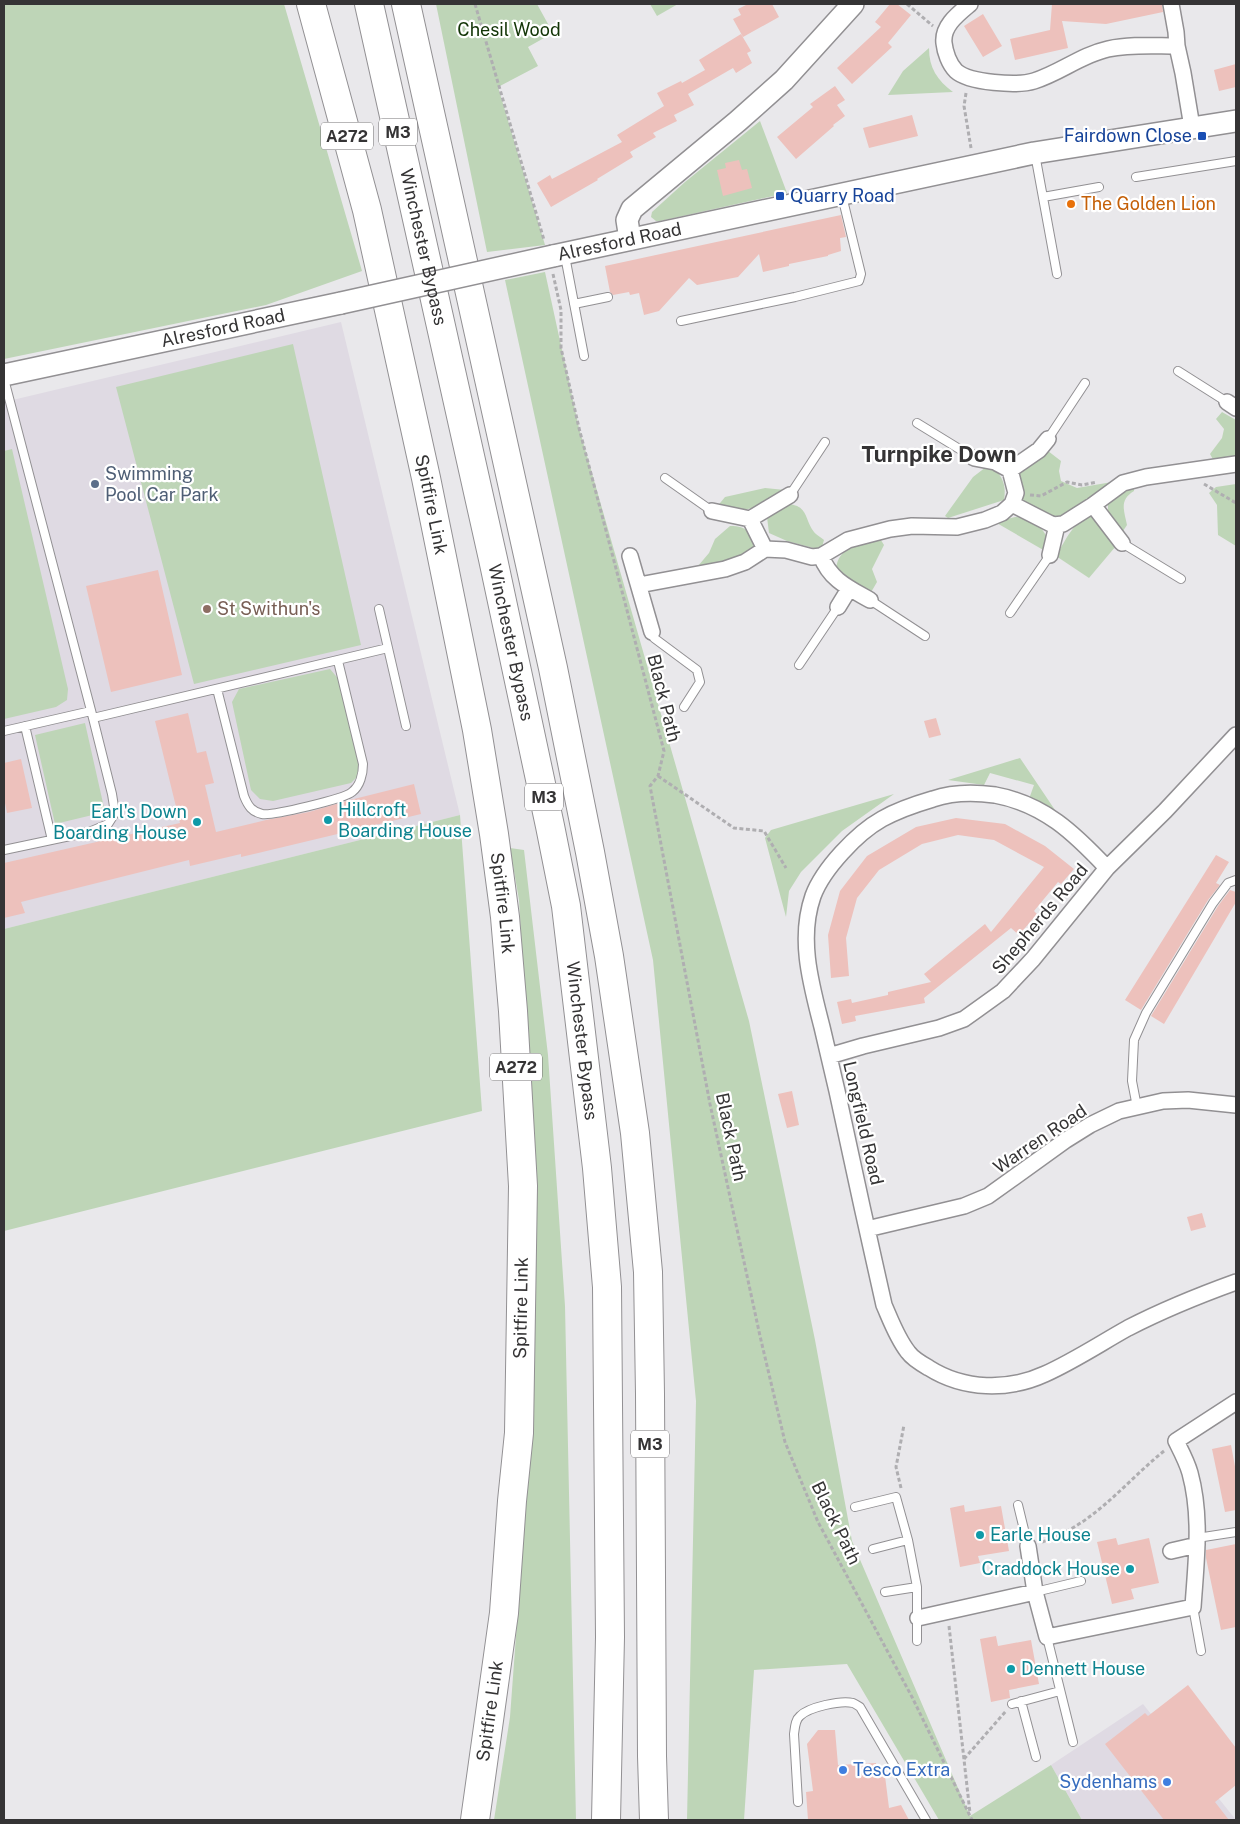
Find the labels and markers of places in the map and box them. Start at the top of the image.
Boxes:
place label: Fairdown Close [1064,125,1192,146]
marker: Fairdown Close [1196,130,1208,142]
place label: Quarry Road [790,185,895,206]
marker: Quarry Road [774,190,786,202]
place label: The Golden Lion [1081,193,1216,214]
marker: The Golden Lion [1065,198,1077,210]
place label: Swimming Pool Car Park [105,463,219,505]
marker: Swimming Pool Car Park [89,478,101,490]
place label: St Swithun's [217,598,320,619]
marker: St Swithun's [201,603,213,615]
place label: Hillcroft Boarding House [338,799,472,841]
place label: Earl's Down Boarding House [53,801,187,843]
marker: Hillcroft Boarding House [322,814,334,826]
marker: Earl's Down Boarding House [191,816,203,828]
place label: Earle House [990,1524,1091,1545]
marker: Earle House [974,1529,986,1541]
place label: Craddock House [982,1558,1120,1579]
marker: Craddock House [1124,1563,1136,1575]
place label: Dennett House [1021,1658,1145,1679]
marker: Dennett House [1005,1663,1017,1675]
place label: Tesco Extra [853,1759,950,1780]
marker: Tesco Extra [837,1764,849,1776]
place label: Sydenhams [1059,1771,1157,1792]
marker: Sydenhams [1161,1776,1173,1788]

